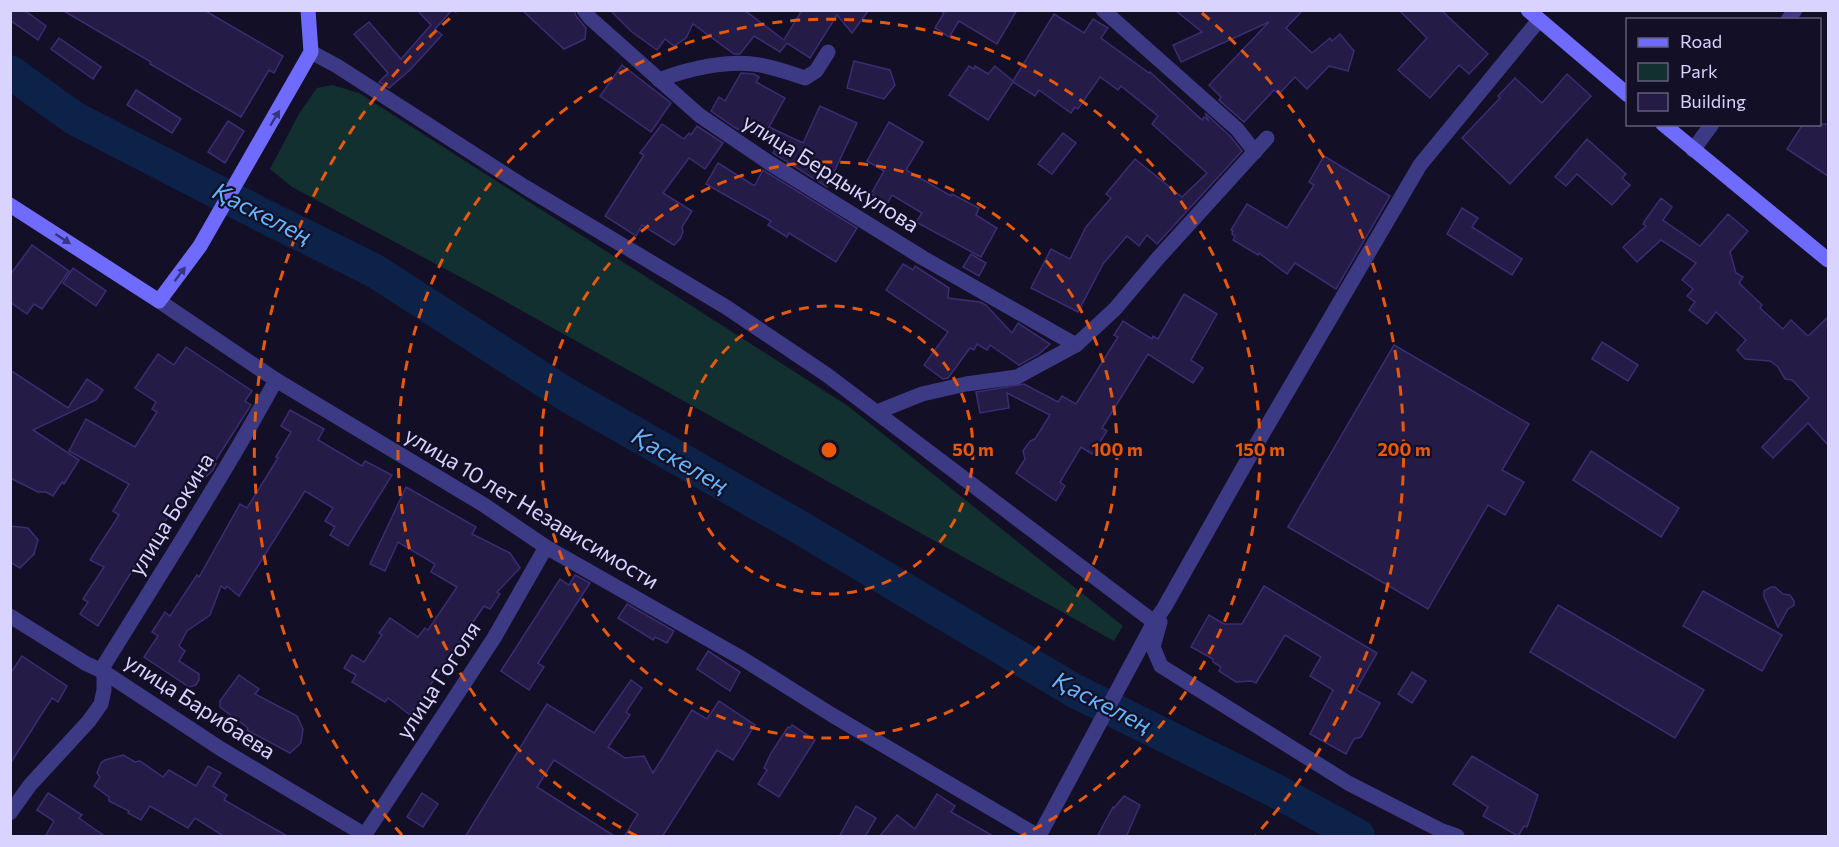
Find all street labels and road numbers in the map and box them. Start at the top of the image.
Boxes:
street label: улица Бердыкулова [738,107,924,238]
street label: улица 10 лет Независимости [400,421,664,594]
street label: улица Бокина [122,447,219,580]
street label: улица Гоголя [389,616,486,744]
street label: улица Барибаева [120,647,281,764]

